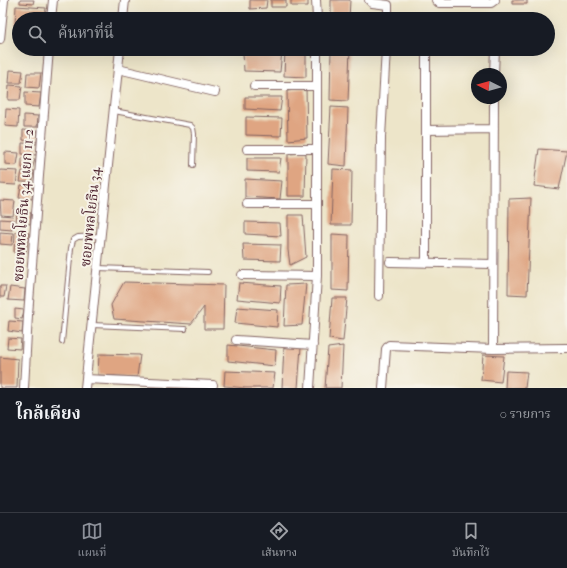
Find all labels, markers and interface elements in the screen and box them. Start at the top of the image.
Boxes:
search box [12,12,555,56]
icon: search [26,23,48,45]
text: ค้นหาที่นี่ [58,24,114,42]
north arrow [471,68,507,104]
street label: ซอยพหลโยธิน 34 แยก 11-2 [8,128,37,282]
street label: ซอยพหลโยธิน 34 [75,165,104,268]
text: ใกล้เคียง [16,403,81,423]
text: 0 รายการ [500,406,551,421]
tab: แผนที่ [77,520,106,562]
tab: เส้นทาง [261,520,297,562]
tab: บันทึกไว้ [452,520,490,562]

